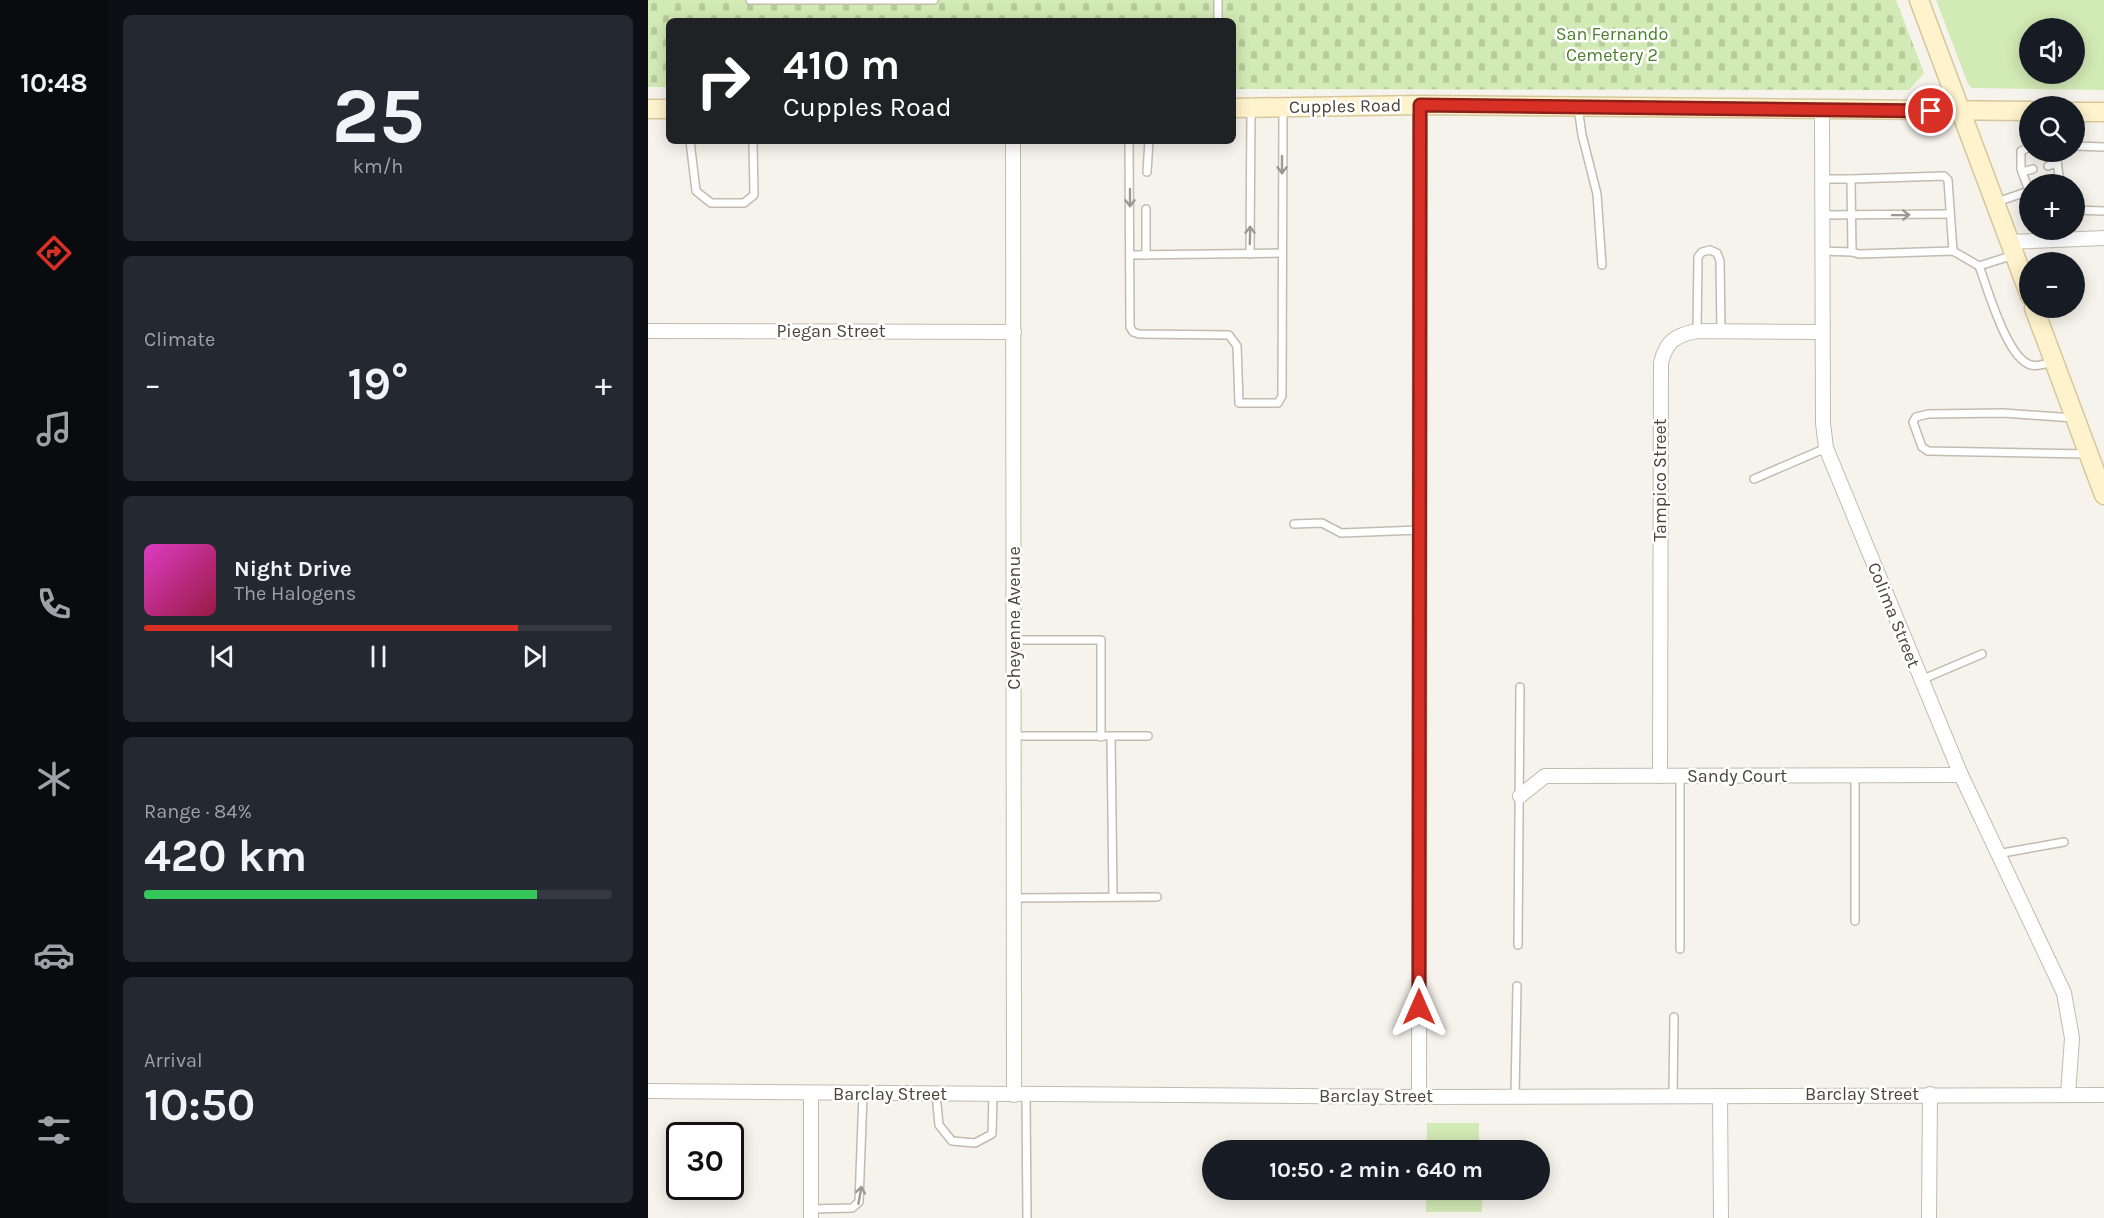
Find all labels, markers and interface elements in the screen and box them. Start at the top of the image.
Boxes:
map controls [2019,18,2085,318]
button: sound [2019,18,2085,84]
park label: San Fernando Cemetery 2 [1556,23,1668,66]
text: 410 m [783,40,900,90]
icon: right [684,42,762,120]
text: 10:48 [20,67,88,99]
text: 25 [332,70,424,162]
pin [1905,85,1956,136]
text: Cupples Road [783,91,952,123]
street label: Cupples Road [1289,94,1401,118]
icon: arrive [1914,94,1947,127]
button: search [2019,96,2085,162]
text: km/h [353,155,403,178]
one-way arrow [1276,155,1288,175]
button: + [2019,174,2085,240]
one-way arrow [1124,188,1135,208]
one-way arrow [1890,209,1910,221]
one-way arrow [1244,225,1256,245]
icon: directions [33,232,75,274]
button: − [2019,252,2085,318]
street label: Piegan Street [776,320,886,342]
text: Climate [144,328,215,351]
text: 19° [348,358,408,410]
text: − [144,365,161,403]
text: + [595,365,612,403]
icon: music [33,408,75,450]
street label: Tampico Street [1649,418,1671,541]
street label: Cheyenne Avenue [1003,546,1025,690]
text: Night Drive [234,556,352,582]
street label: Colima Street [1863,559,1925,671]
text: The Halogens [234,582,356,605]
icon: phone [33,583,75,625]
icon: previous [206,640,239,673]
icon: pause [362,640,395,673]
icon: next [518,640,551,673]
icon: climate [33,758,75,800]
street label: Sandy Court [1687,765,1787,787]
text: Range · 84% [144,800,252,823]
text: 420 km [144,830,307,882]
icon: car [33,934,75,976]
position arrow [1387,975,1451,1039]
text: Arrival [144,1049,203,1072]
text: 10:50 [144,1079,255,1131]
street label: Barclay Street [833,1083,947,1105]
street label: Barclay Street [1805,1083,1919,1105]
street label: Barclay Street [1319,1085,1433,1107]
icon: filters [33,1109,75,1151]
speed limit sign: 30 [666,1122,744,1200]
text: 10:50 · 2 min · 640 m [1269,1157,1483,1183]
one-way arrow [854,1185,865,1205]

